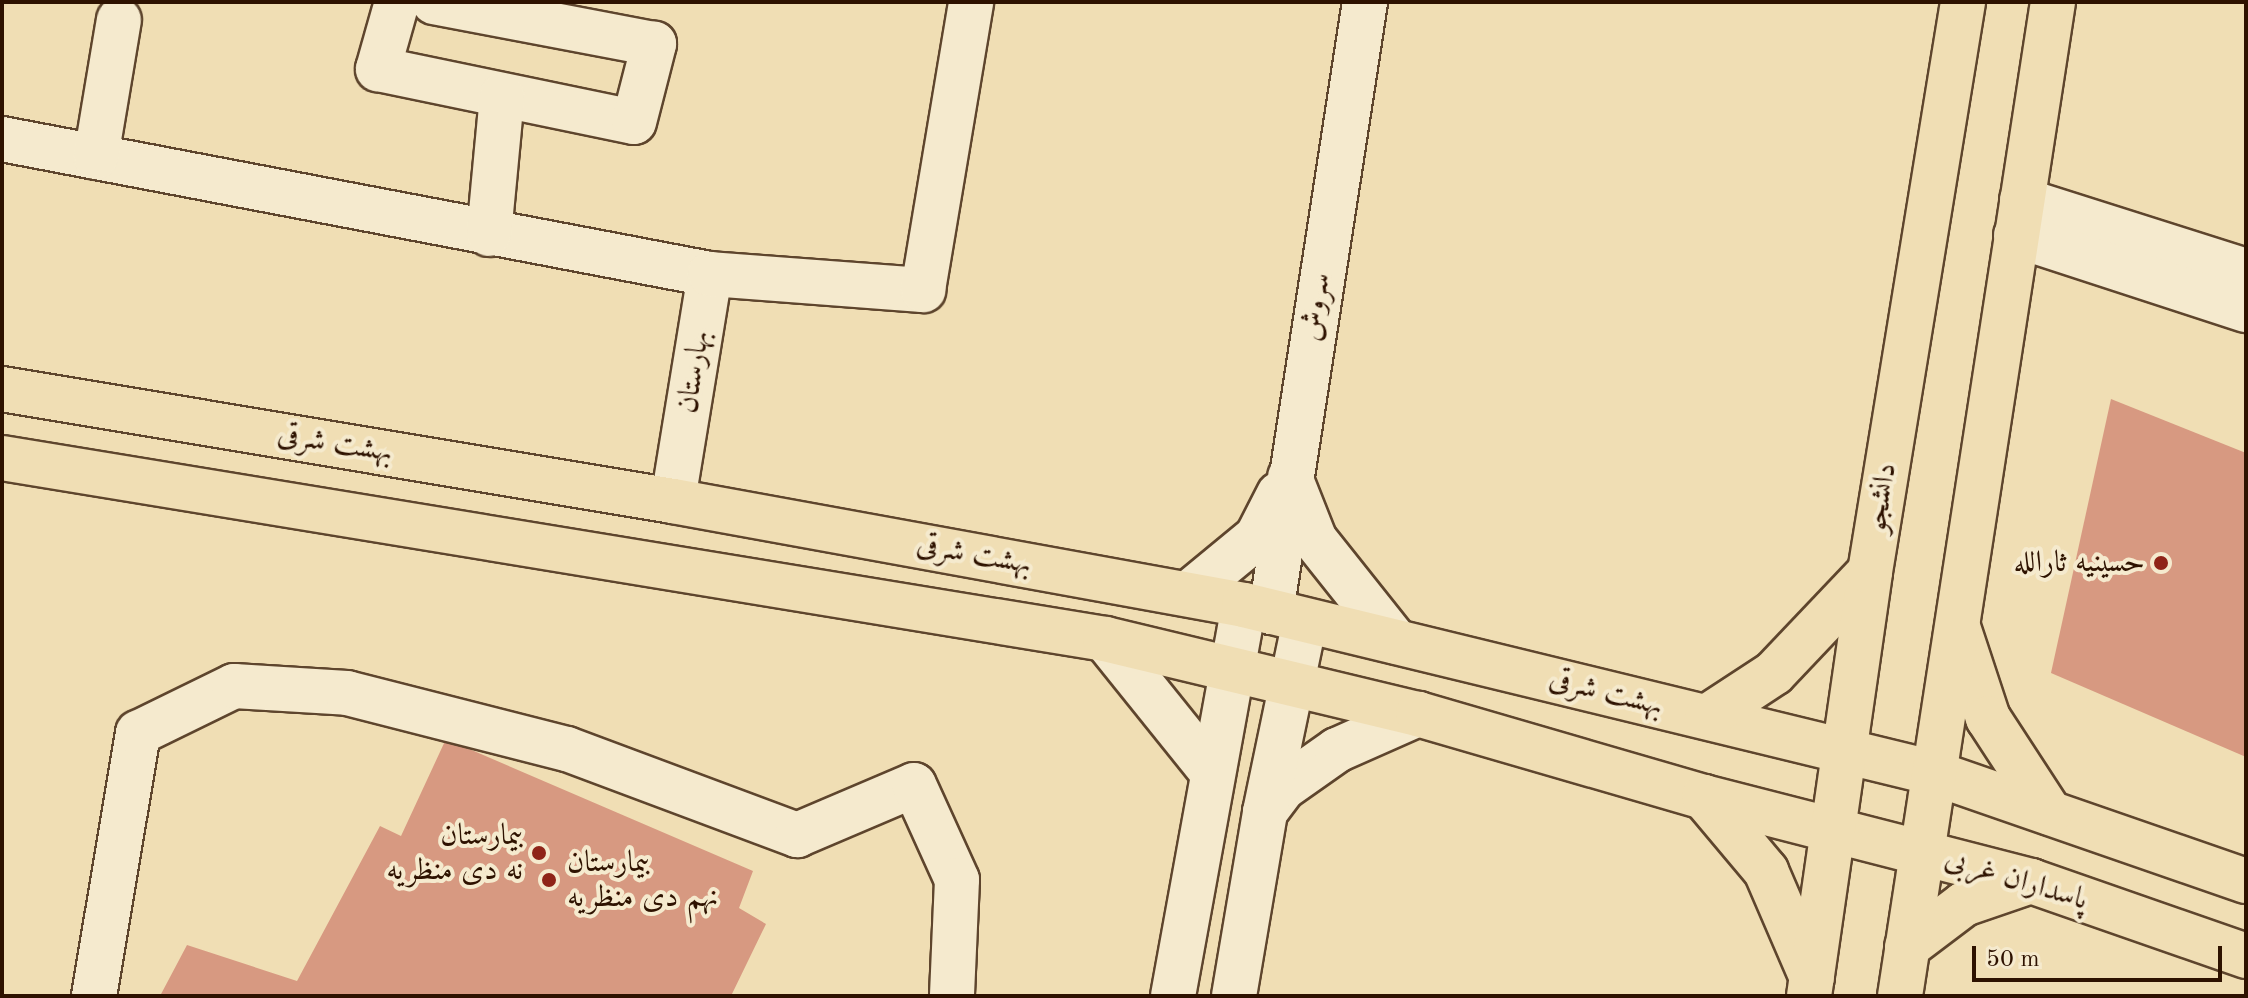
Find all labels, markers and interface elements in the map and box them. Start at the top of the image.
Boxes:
street label: سروش [1293,270,1339,344]
street label: بهارستان [670,328,718,416]
street label: بهشت شرقی [275,417,395,471]
street label: دانشجو [1859,461,1905,535]
street label: بهشت شرقی [914,527,1034,583]
place label: حسینیه ثارالله [2014,545,2145,581]
marker: حسینیه ثارالله [2152,554,2170,572]
street label: بهشت شرقی [1545,661,1667,725]
place label: بیمارستان نه دی منظریه [386,818,523,888]
street label: پاسداران غربی [1940,841,2092,919]
marker: بیمارستان نه دی منظریه [530,844,548,862]
place label: بیمارستان نهم دی منظریه [567,845,718,916]
marker: بیمارستان نهم دی منظریه [538,869,560,891]
scale bar [1976,930,2226,980]
text: 50 m [1986,948,2040,972]

